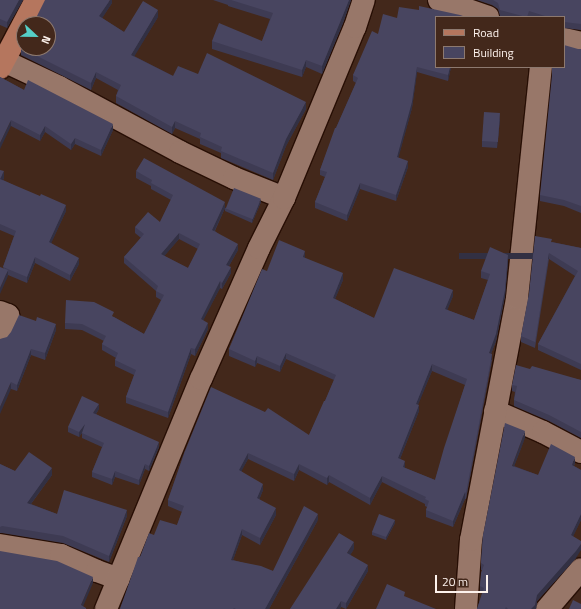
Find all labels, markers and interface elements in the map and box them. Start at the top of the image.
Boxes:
north arrow [16,16,56,56]
legend [435,16,565,68]
text: Road [473,23,499,42]
text: N [37,34,55,47]
text: Building [473,43,514,62]
scale bar [437,567,490,593]
text: 20 m [442,572,468,591]

